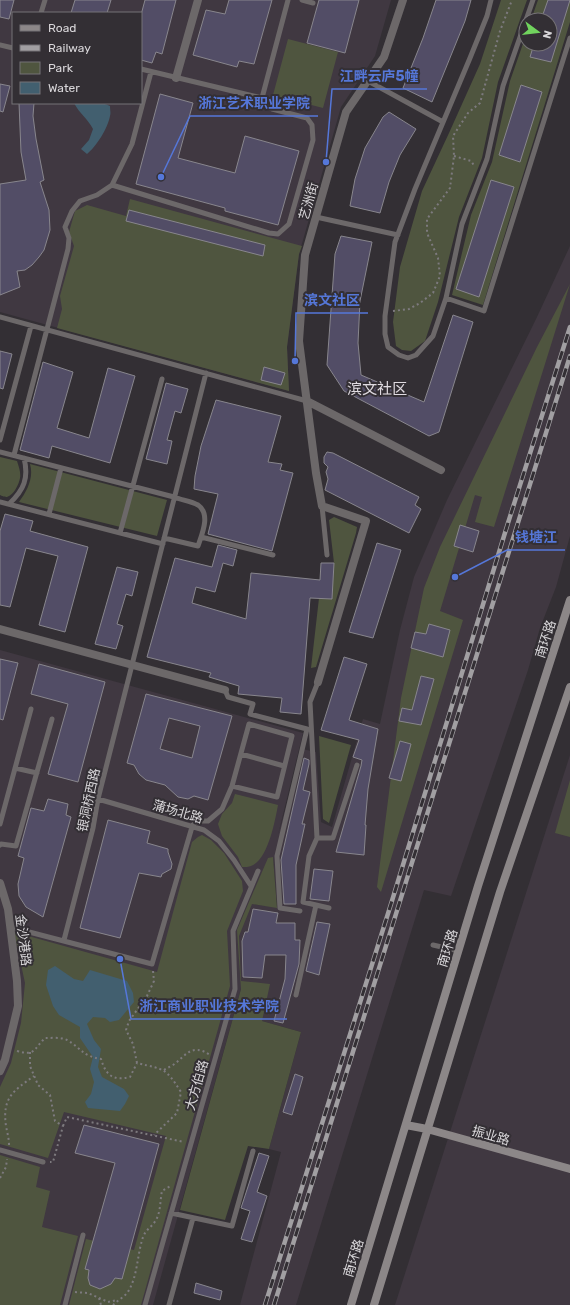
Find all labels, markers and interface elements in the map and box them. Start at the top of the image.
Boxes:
legend [12,12,142,104]
north arrow [518,12,558,52]
text: Road [48,21,76,35]
text: N [540,29,554,40]
text: Railway [48,41,91,55]
text: Park [48,61,74,75]
callout: 江畔云庐5幢 [332,63,427,89]
text: 江畔云庐5幢 [339,68,419,85]
text: Water [48,81,80,95]
callout: 浙江艺术职业学院 [190,90,318,116]
text: 浙江艺术职业学院 [198,95,310,112]
street label: 艺洲街 [296,180,321,222]
callout: 滨文社区 [296,287,368,313]
text: 滨文社区 [304,292,360,309]
district label: 滨文社区 [347,380,407,398]
callout: 钱塘江 [507,524,565,550]
text: 钱塘江 [515,529,557,546]
street label: 南环路 [532,618,559,660]
street label: 银洞桥西路 [74,767,103,833]
street label: 蒲场北路 [151,797,205,826]
street label: 金沙港路 [13,913,34,967]
street label: 南环路 [435,927,460,969]
callout: 浙江商业职业技术学院 [131,993,287,1019]
text: 浙江商业职业技术学院 [139,998,279,1015]
street label: 大方伯路 [182,1058,211,1112]
street label: 振业路 [470,1123,512,1148]
street label: 南环路 [341,1237,366,1279]

